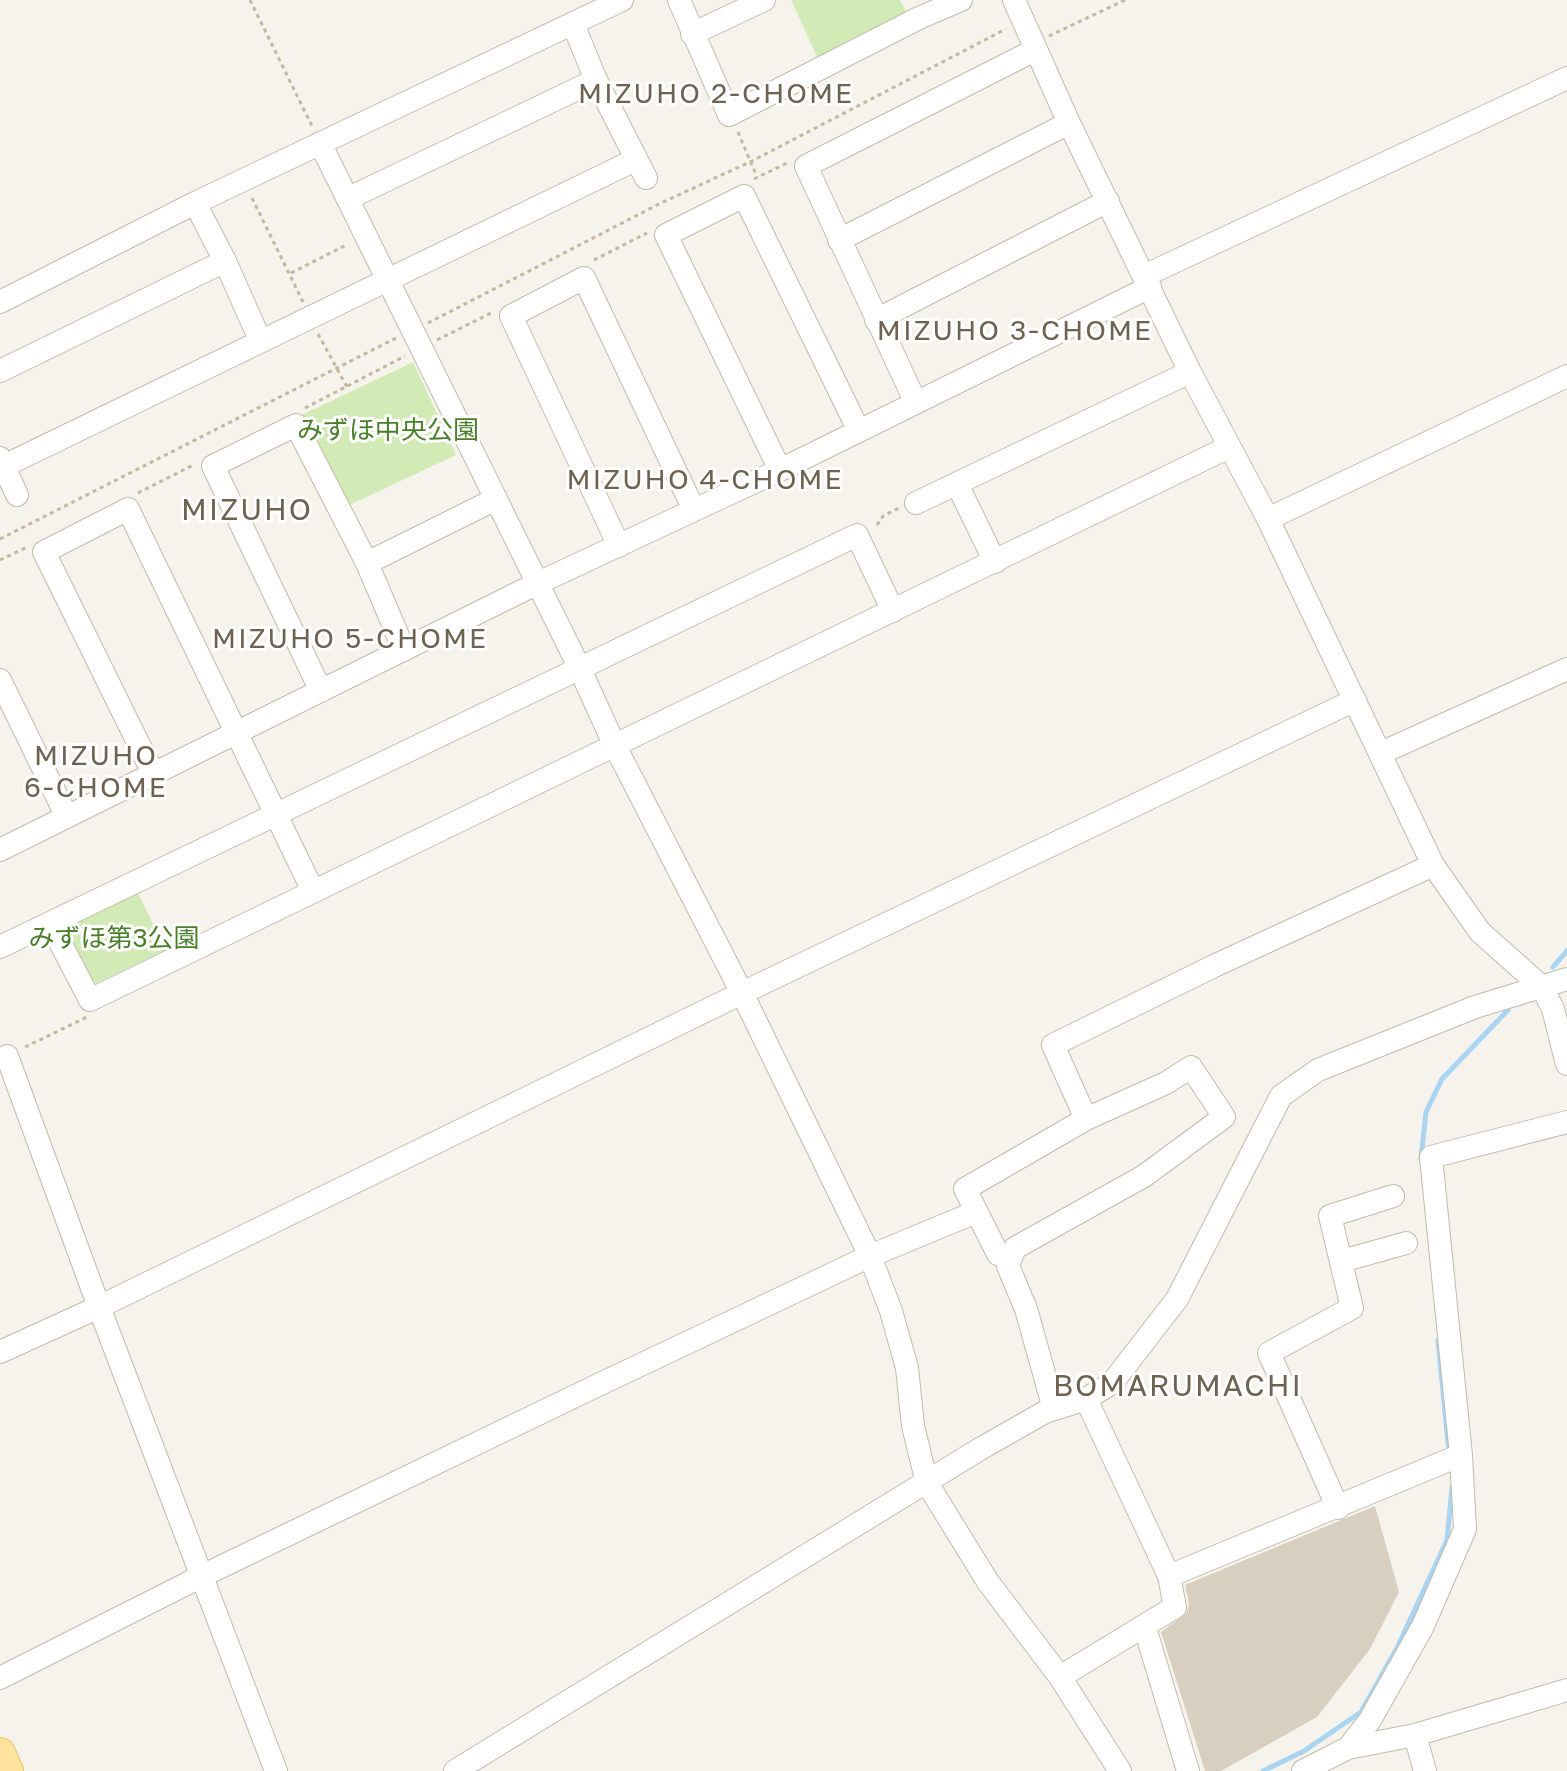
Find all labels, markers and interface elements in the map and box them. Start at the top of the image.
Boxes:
district label: MIZUHO 2-CHOME [578,77,854,111]
district label: MIZUHO 3-CHOME [877,314,1153,348]
park label: みずほ中央公園 [297,415,479,447]
district label: MIZUHO 4-CHOME [566,463,844,497]
district label: MIZUHO [181,492,313,528]
district label: MIZUHO 5-CHOME [212,622,488,656]
district label: MIZUHO 6-CHOME [24,739,168,805]
park label: みずほ第3公園 [28,923,200,955]
district label: BOMARUMACHI [1053,1368,1303,1404]

